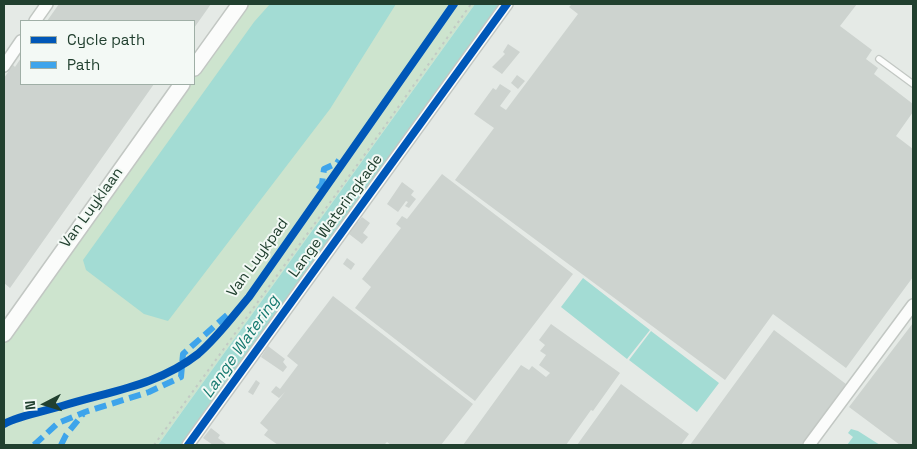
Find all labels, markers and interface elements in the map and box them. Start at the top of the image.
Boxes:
legend [20,20,195,85]
text: Cycle path [67,30,145,49]
text: Path [67,55,100,74]
street label: Lange Wateringkade [285,151,387,281]
street label: Van Luyklaan [57,164,127,252]
street label: Van Luykpad [223,215,293,301]
water label: Lange Watering [199,292,283,402]
north arrow [20,379,70,429]
text: N [21,400,39,411]

